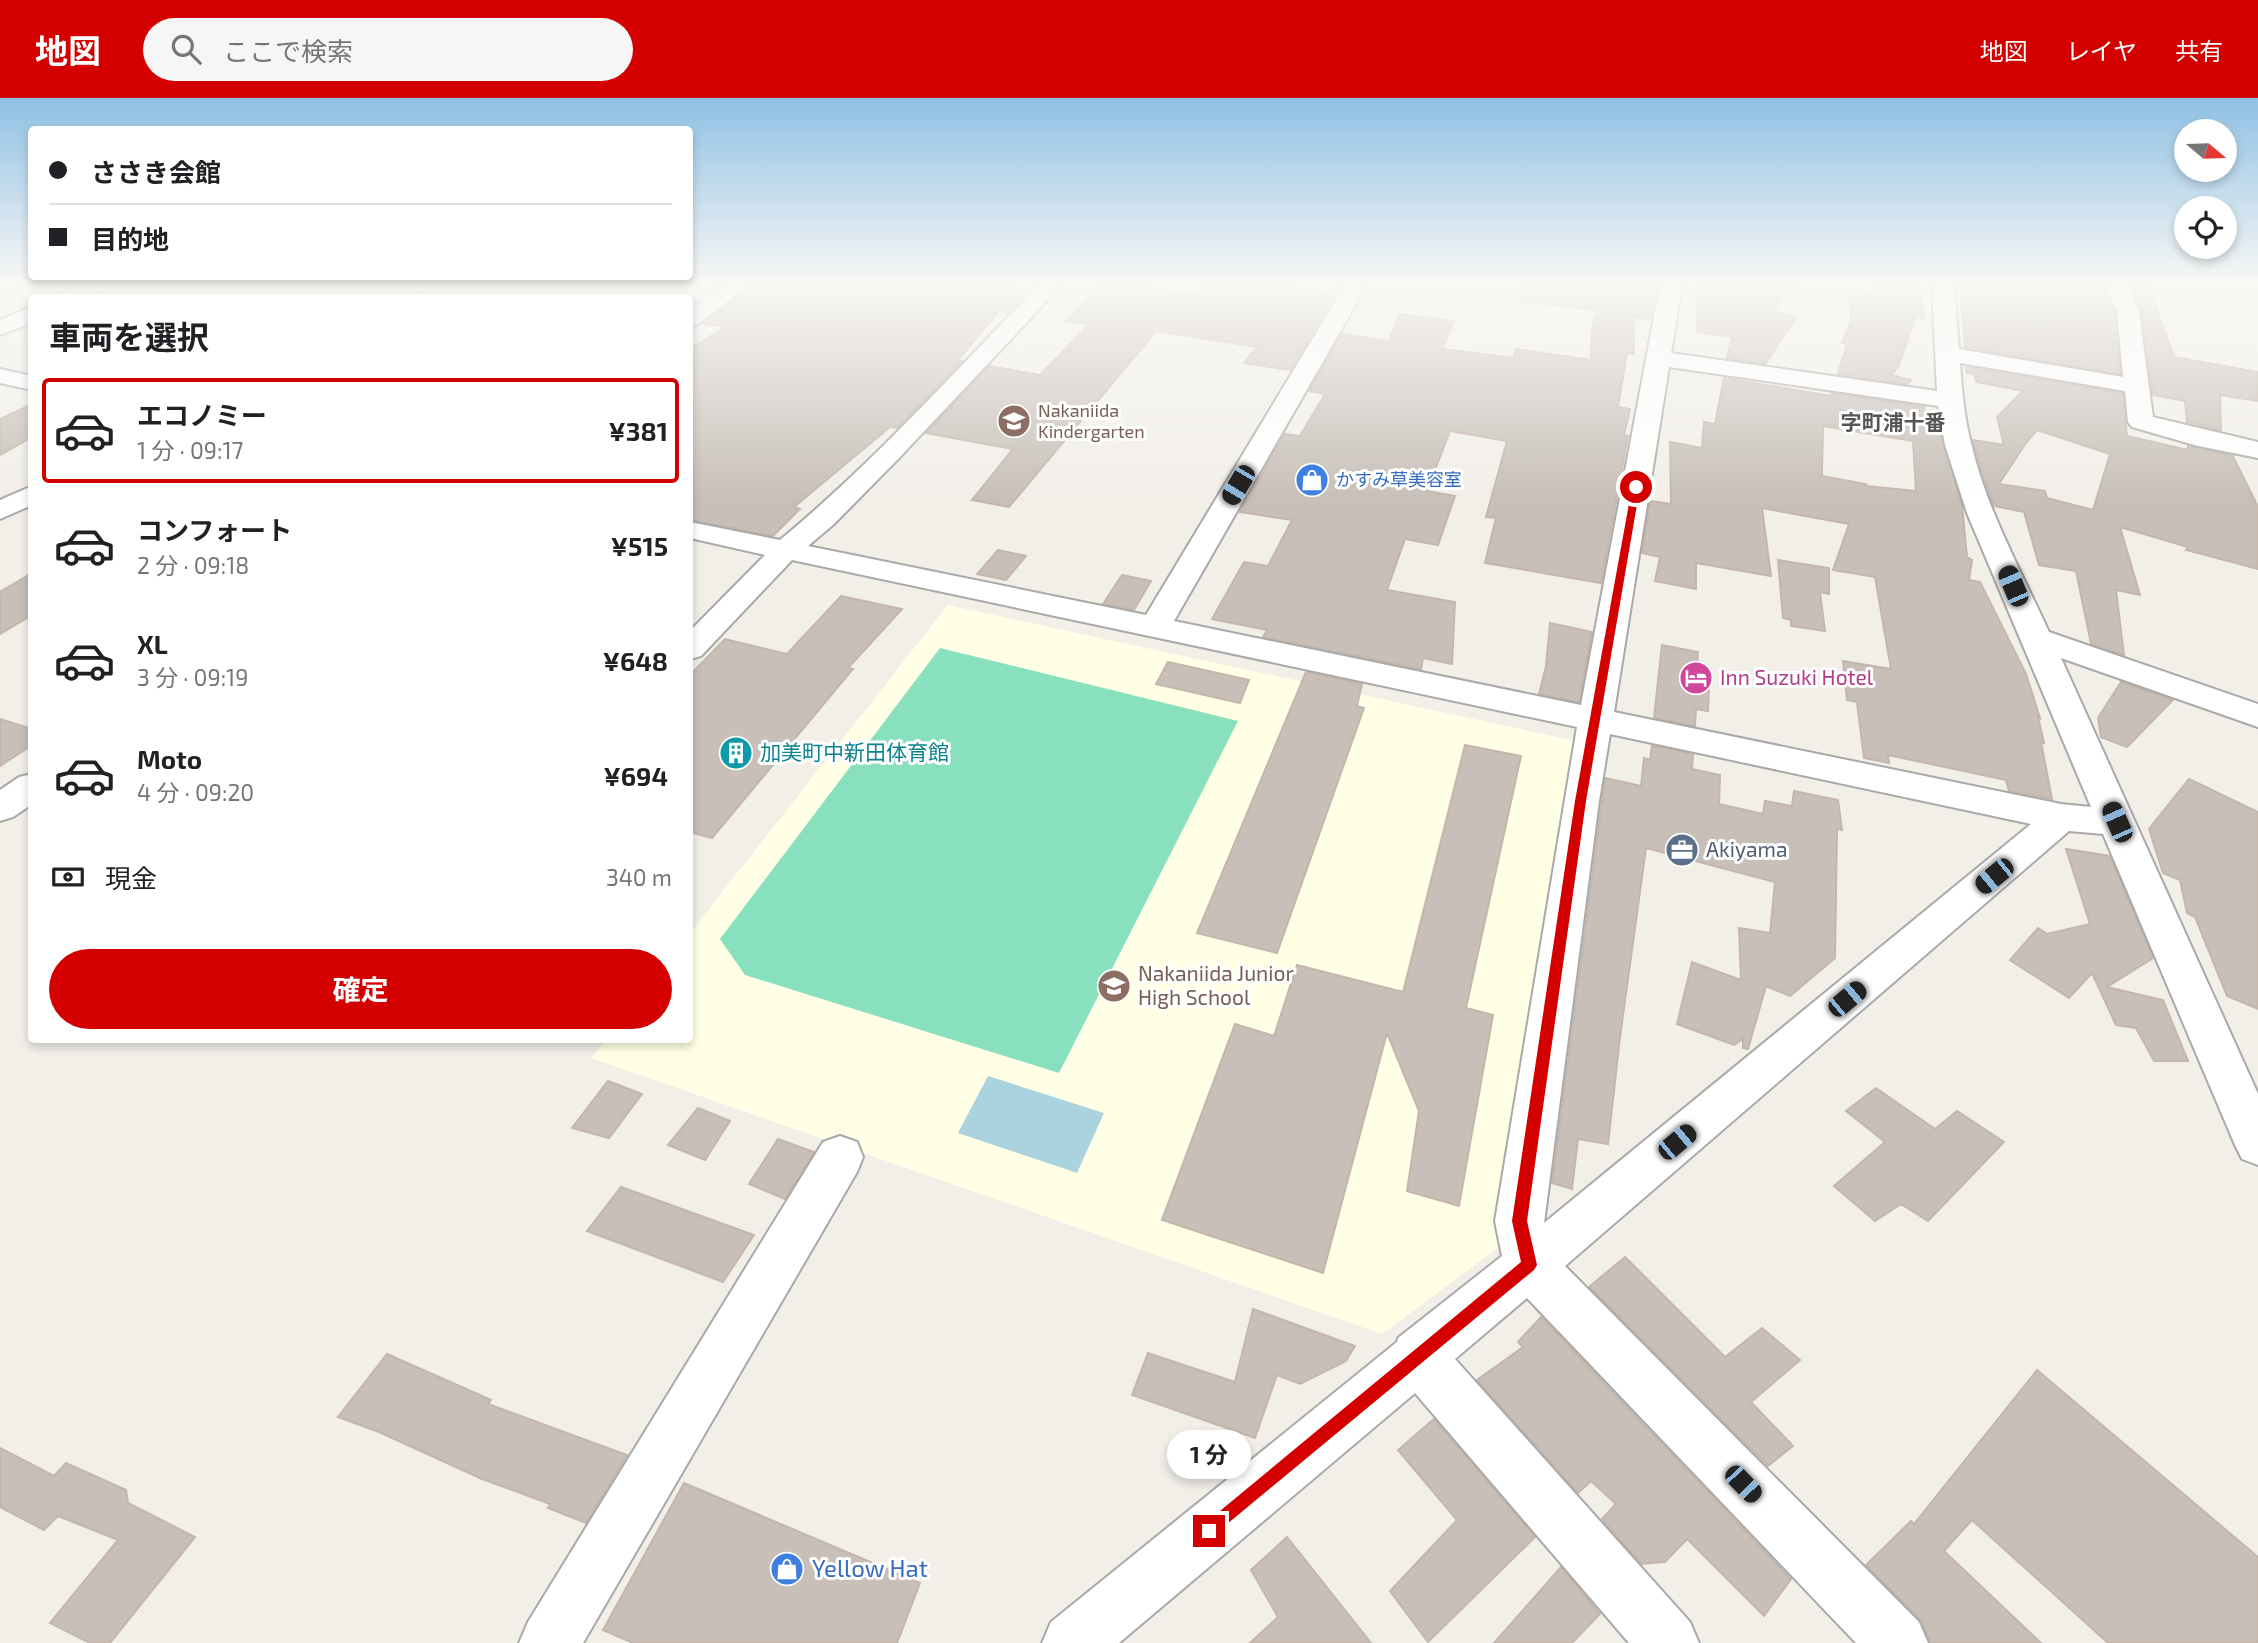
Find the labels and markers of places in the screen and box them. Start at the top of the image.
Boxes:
place label: Nakaniida Kindergarten [1038,399,1145,442]
school or university icon: Nakaniida Kindergarten [995,402,1033,440]
shop icon: かすみ草美容室 [1293,461,1331,499]
place label: かすみ草美容室 [1336,468,1462,490]
hotel icon: Inn Suzuki Hotel [1677,659,1715,697]
place label: Inn Suzuki Hotel [1720,664,1874,689]
building icon: 加美町中新田体育館 [717,734,755,772]
place label: 加美町中新田体育館 [760,739,949,764]
office icon: Akiyama [1663,831,1701,869]
place label: Akiyama [1706,836,1787,861]
place label: Nakaniida Junior High School [1138,960,1294,1009]
school or university icon: Nakaniida Junior High School [1095,967,1133,1005]
shop icon: Yellow Hat [768,1550,806,1588]
place label: Yellow Hat [812,1553,928,1582]

